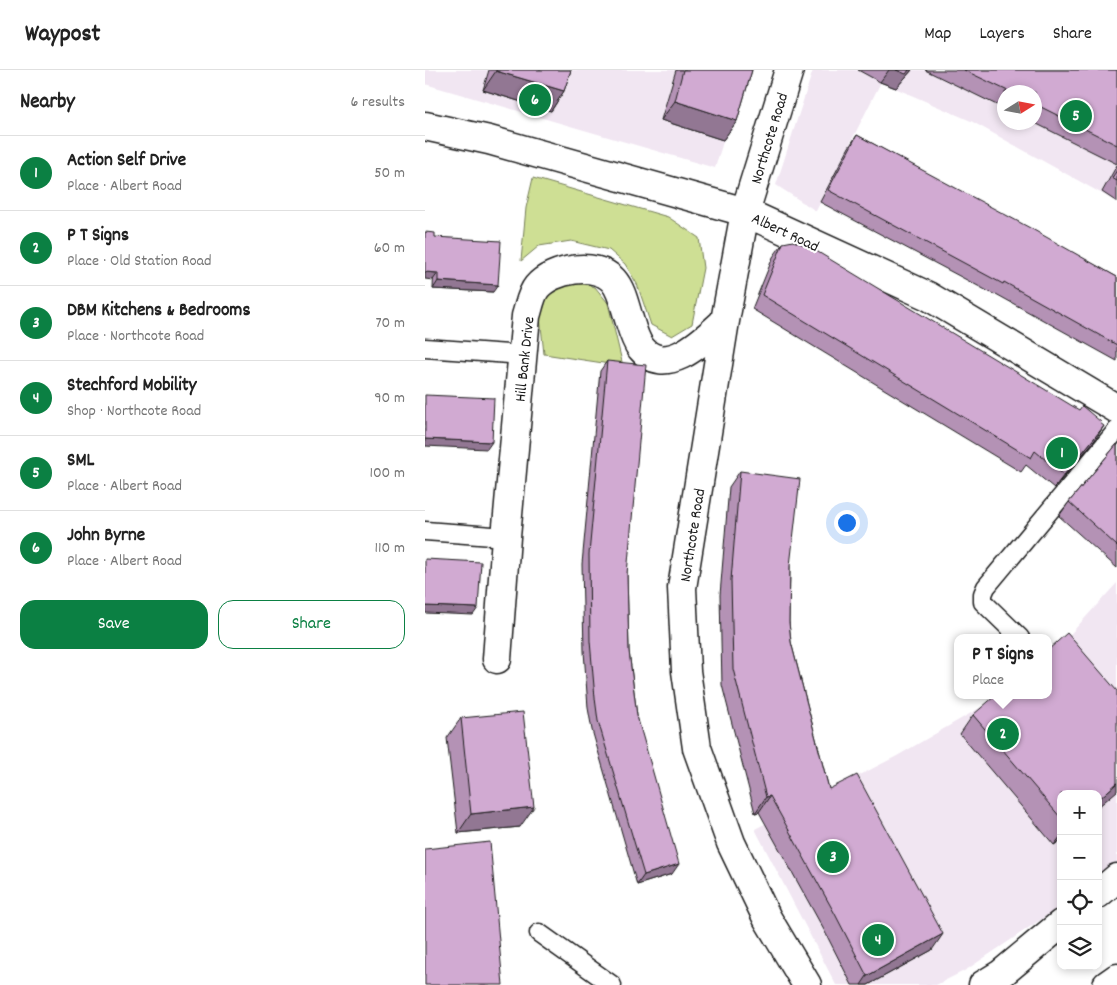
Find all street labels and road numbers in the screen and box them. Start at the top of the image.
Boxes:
street label: Northcote Road [746,90,795,187]
street label: Albert Road [747,208,822,259]
street label: Hill Bank Drive [510,315,541,403]
street label: Northcote Road [675,487,712,584]

